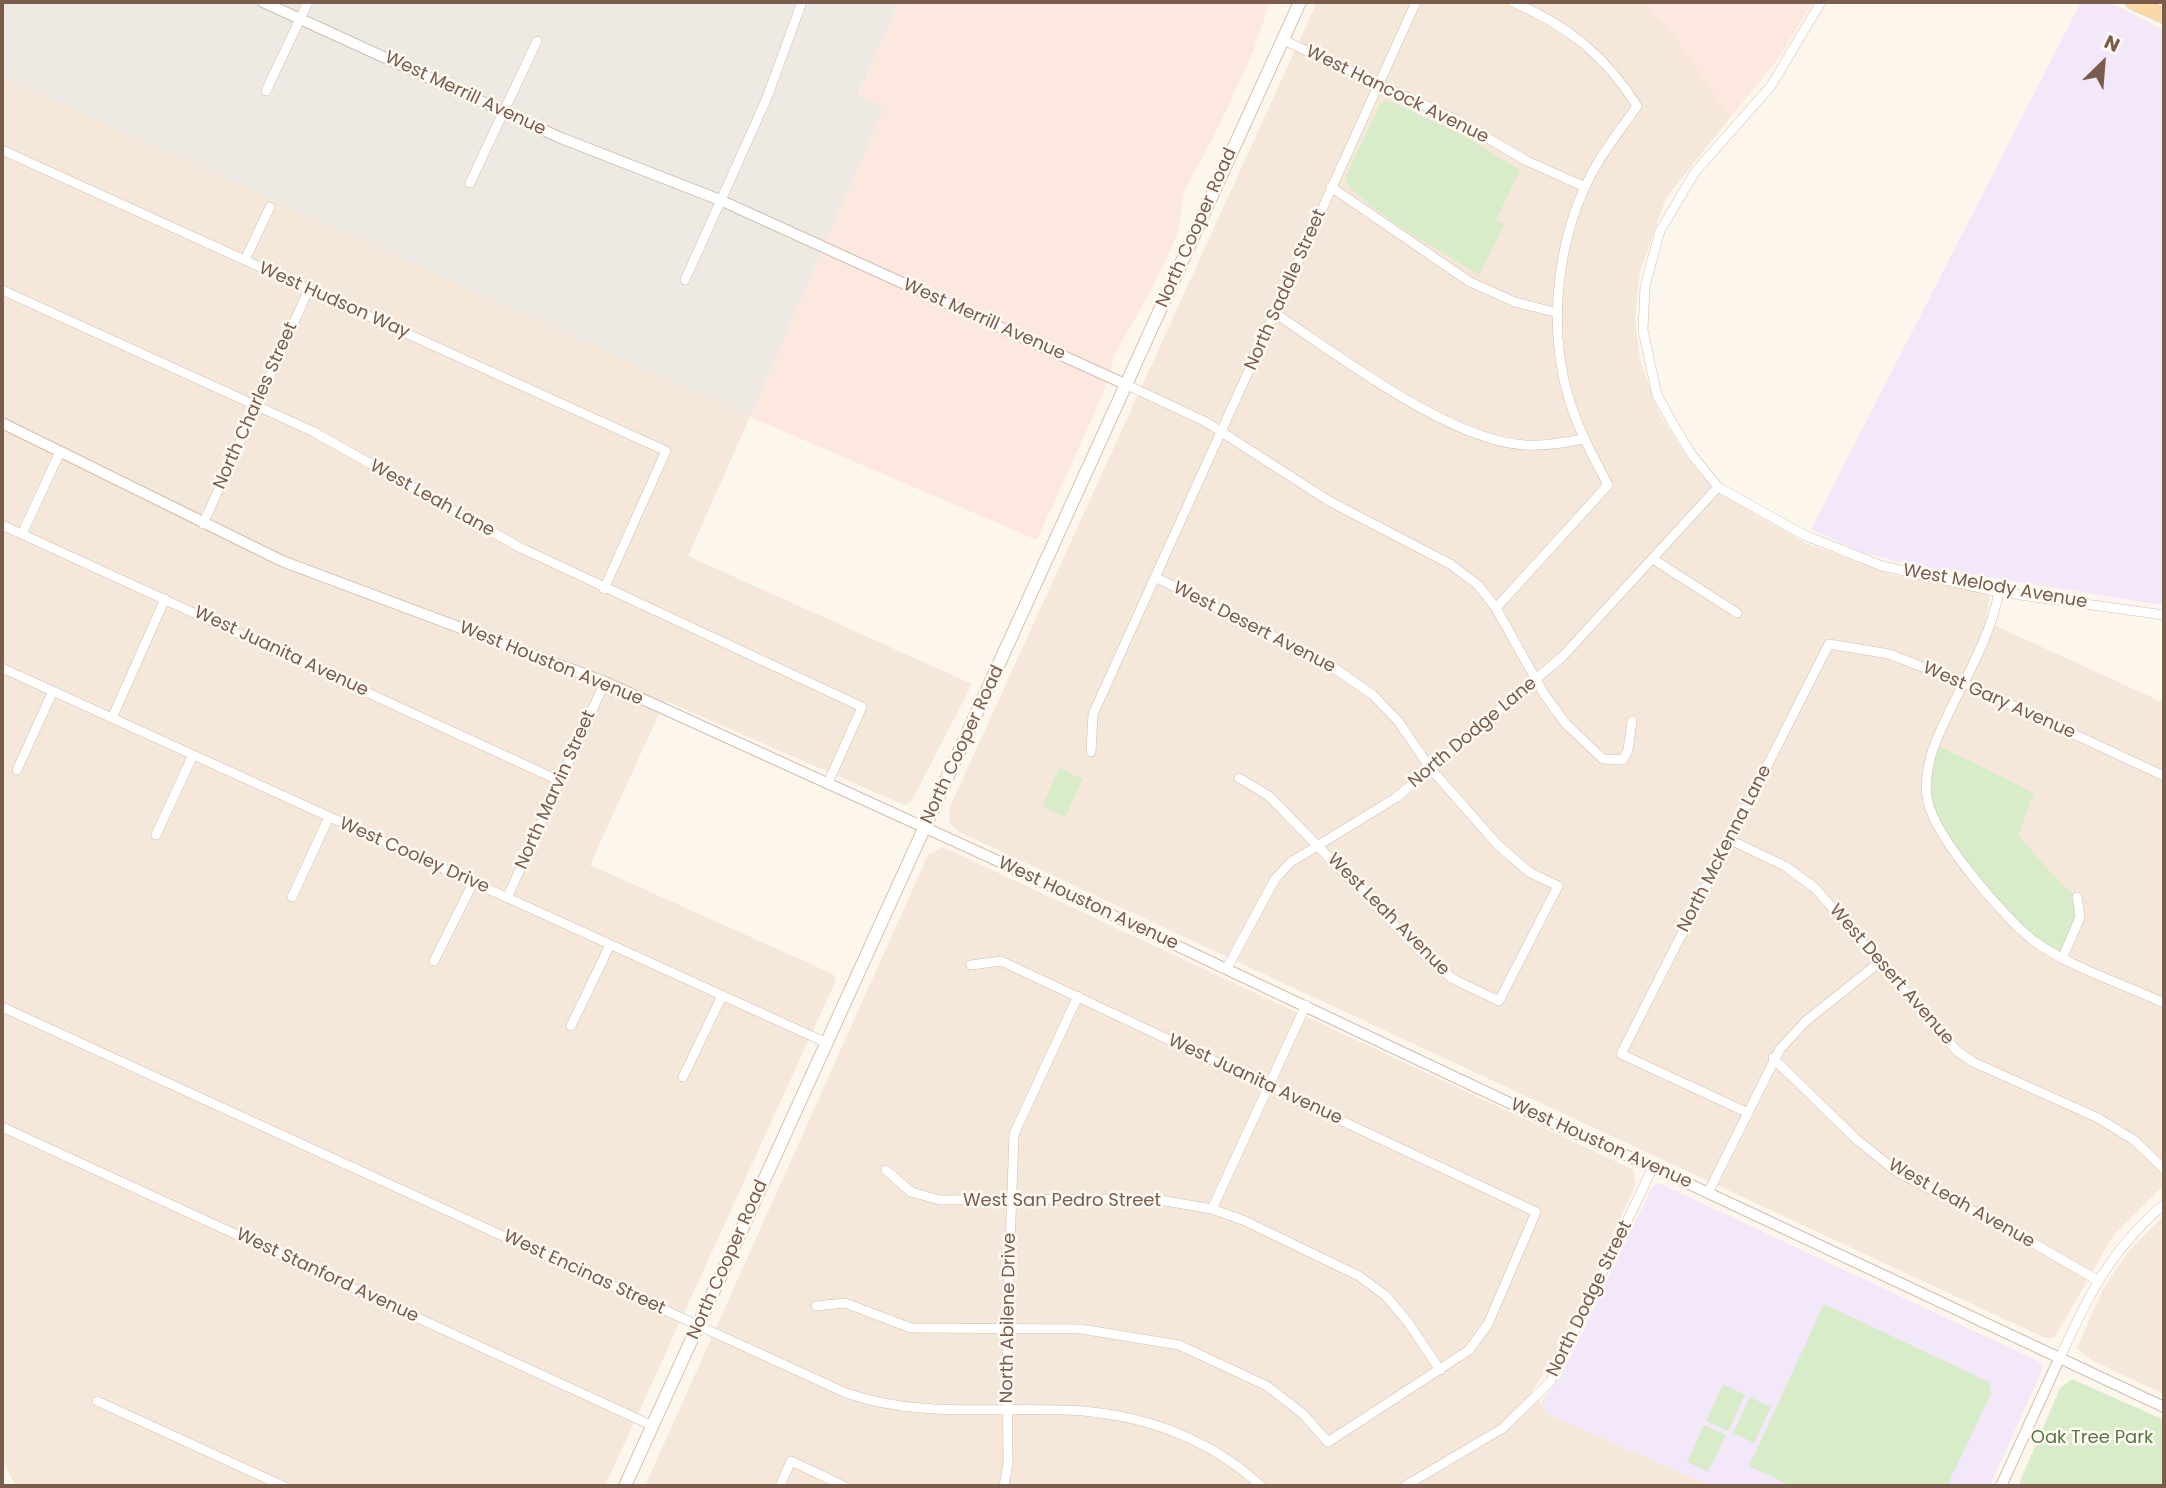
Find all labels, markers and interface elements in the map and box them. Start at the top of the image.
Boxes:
north arrow [2068,28,2138,98]
text: N [2100,28,2124,59]
street label: West Hancock Avenue [1302,41,1492,149]
street label: West Merrill Avenue [381,47,549,141]
street label: North Cooper Road [1152,145,1242,311]
street label: North Saddle Street [1241,206,1331,374]
street label: West Hudson Way [255,258,413,344]
street label: West Merrill Avenue [900,274,1068,366]
street label: North Charles Street [209,319,303,493]
street label: West Leah Lane [366,456,498,542]
street label: West Melody Avenue [1901,560,2089,614]
street label: West Desert Avenue [1169,578,1339,678]
street label: West Juanita Avenue [190,602,372,702]
street label: West Houston Avenue [456,617,646,711]
street label: West Gary Avenue [1919,658,2079,744]
street label: North Cooper Road [917,662,1009,828]
street label: North Dodge Lane [1404,673,1542,793]
street label: North Marvin Street [511,707,601,873]
street label: North McKenna Lane [1673,762,1777,936]
street label: West Cooley Drive [336,813,492,899]
street label: West Leah Avenue [1322,849,1454,981]
street label: West Houston Avenue [994,853,1182,955]
street label: West Desert Avenue [1824,900,1958,1050]
street label: West Juanita Avenue [1164,1030,1346,1130]
street label: West Houston Avenue [1507,1094,1695,1194]
street label: West Leah Avenue [1884,1155,2038,1253]
street label: North Cooper Road [683,1177,773,1343]
street label: West San Pedro Street [963,1190,1161,1212]
street label: North Dodge Street [1543,1217,1637,1381]
street label: West Stanford Avenue [232,1224,422,1328]
street label: West Encinas Street [500,1226,668,1320]
street label: North Abilene Drive [997,1232,1021,1404]
park label: Oak Tree Park [2031,1427,2153,1449]

